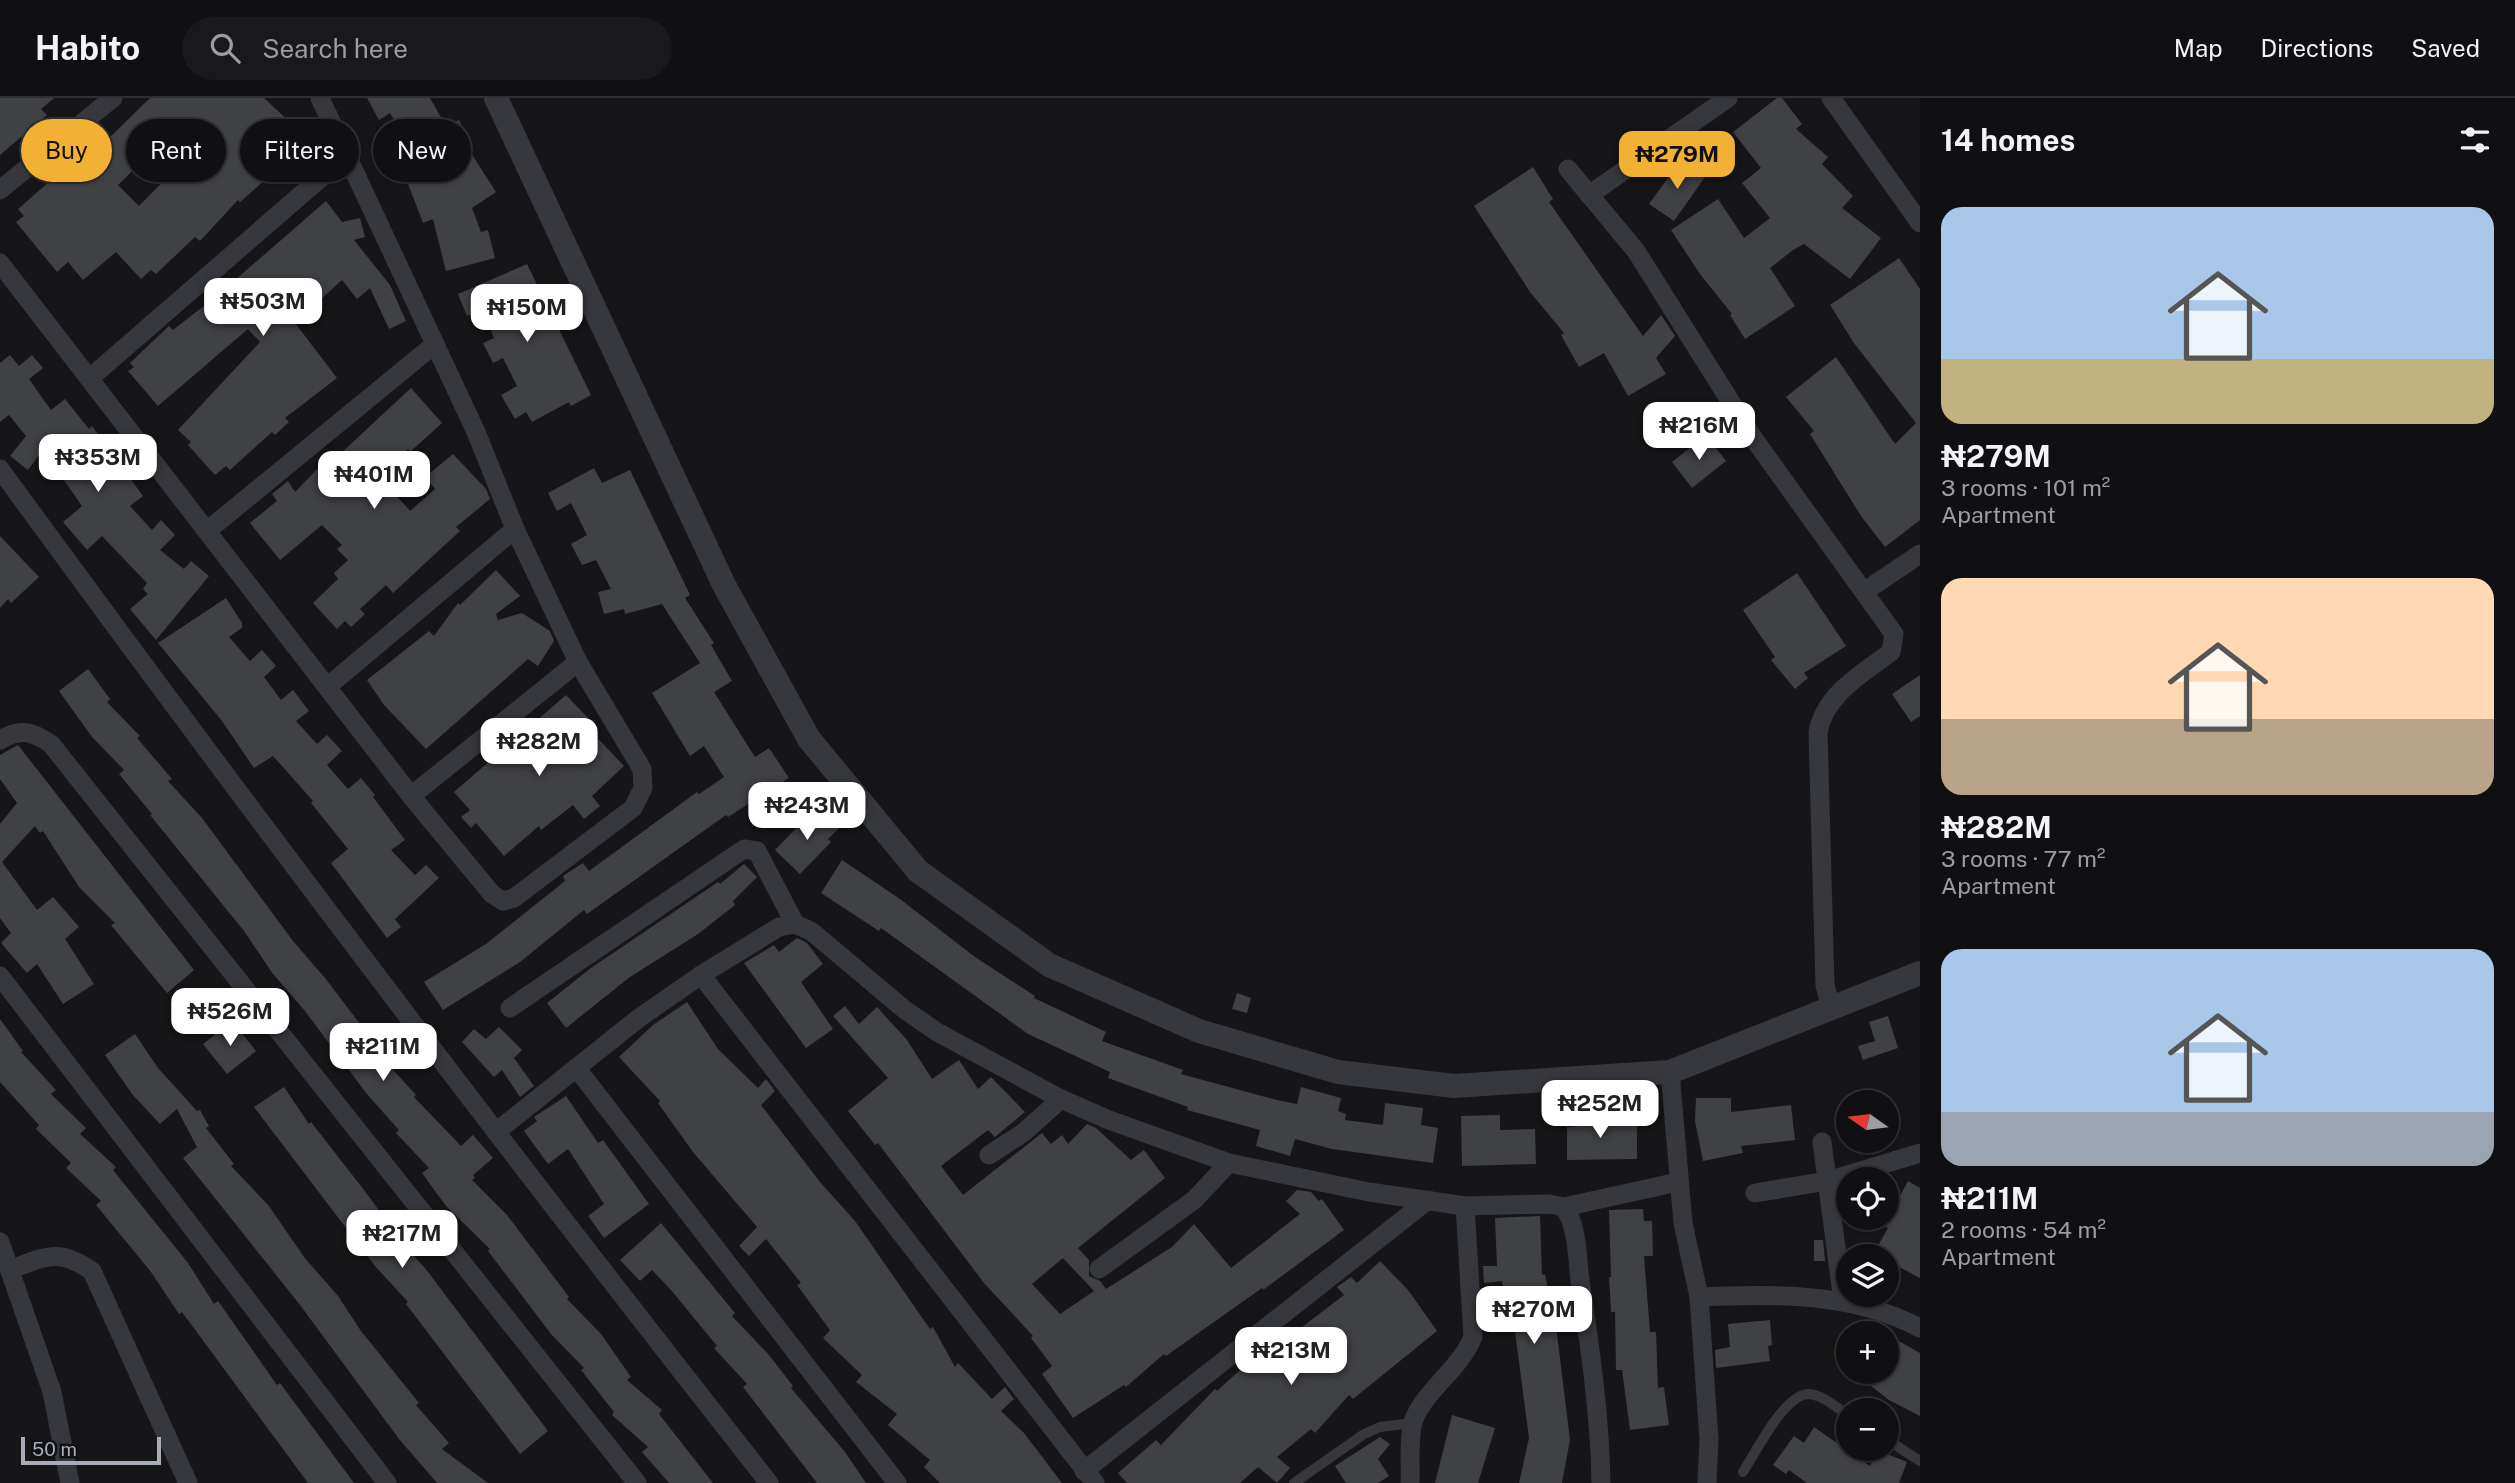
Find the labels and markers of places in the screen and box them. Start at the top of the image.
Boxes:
pin: ₦279M [1628,132,1726,191]
pin: ₦503M [214,278,312,338]
pin: ₦150M [478,285,576,344]
pin: ₦216M [1650,402,1748,462]
pin: ₦353M [49,434,147,494]
pin: ₦401M [325,452,423,511]
pin: ₦282M [490,718,588,778]
pin: ₦243M [758,782,856,842]
pin: ₦526M [181,988,279,1048]
pin: ₦211M [334,1024,432,1083]
pin: ₦252M [1551,1080,1649,1140]
pin: ₦217M [353,1210,451,1270]
pin: ₦270M [1485,1286,1583,1346]
pin: ₦213M [1242,1328,1340,1387]

